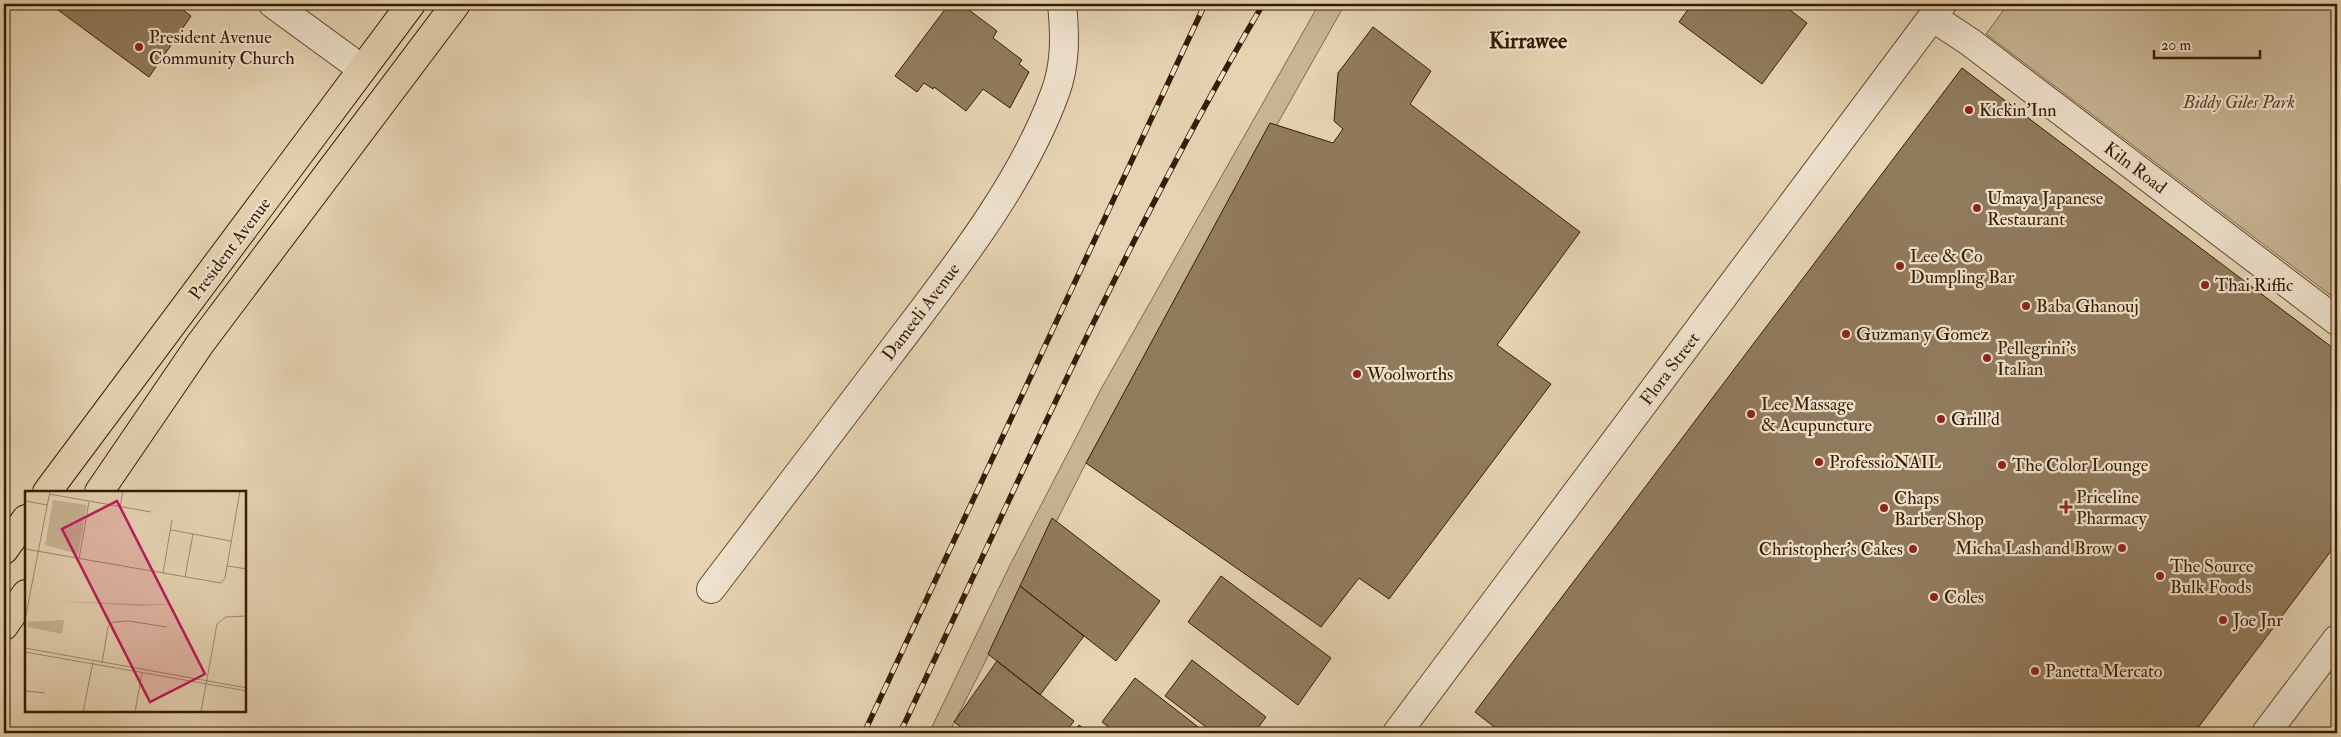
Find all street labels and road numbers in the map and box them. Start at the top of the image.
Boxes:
street label: Kiln Road [2099,137,2171,199]
street label: President Avenue [184,193,276,305]
street label: Dameeli Avenue [877,258,965,365]
street label: Flora Street [1635,328,1705,410]

